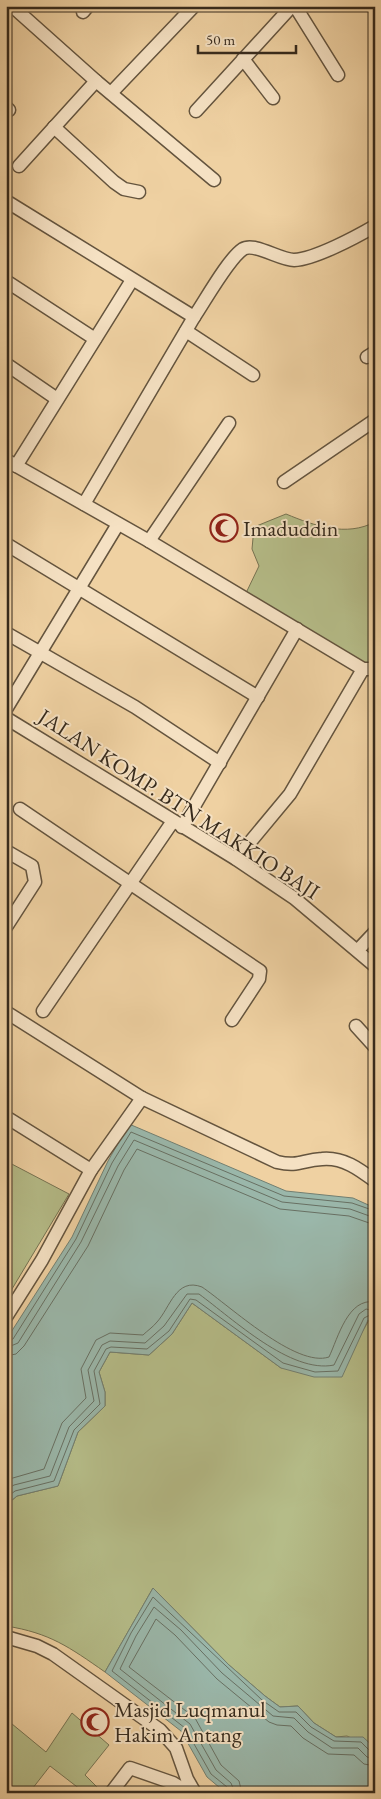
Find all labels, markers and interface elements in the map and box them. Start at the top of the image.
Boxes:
scale bar [198,22,296,54]
text: 50 m [206,30,235,49]
mosque icon: Imaduddin [209,513,239,543]
place label: Imaduddin [243,514,339,543]
street label: JALAN KOMP. BTN MAKKIO BAJI [31,701,326,906]
place label: Masjid Luqmanul Hakim Antang [114,1695,265,1749]
mosque icon: Masjid Luqmanul Hakim Antang [80,1707,110,1737]

